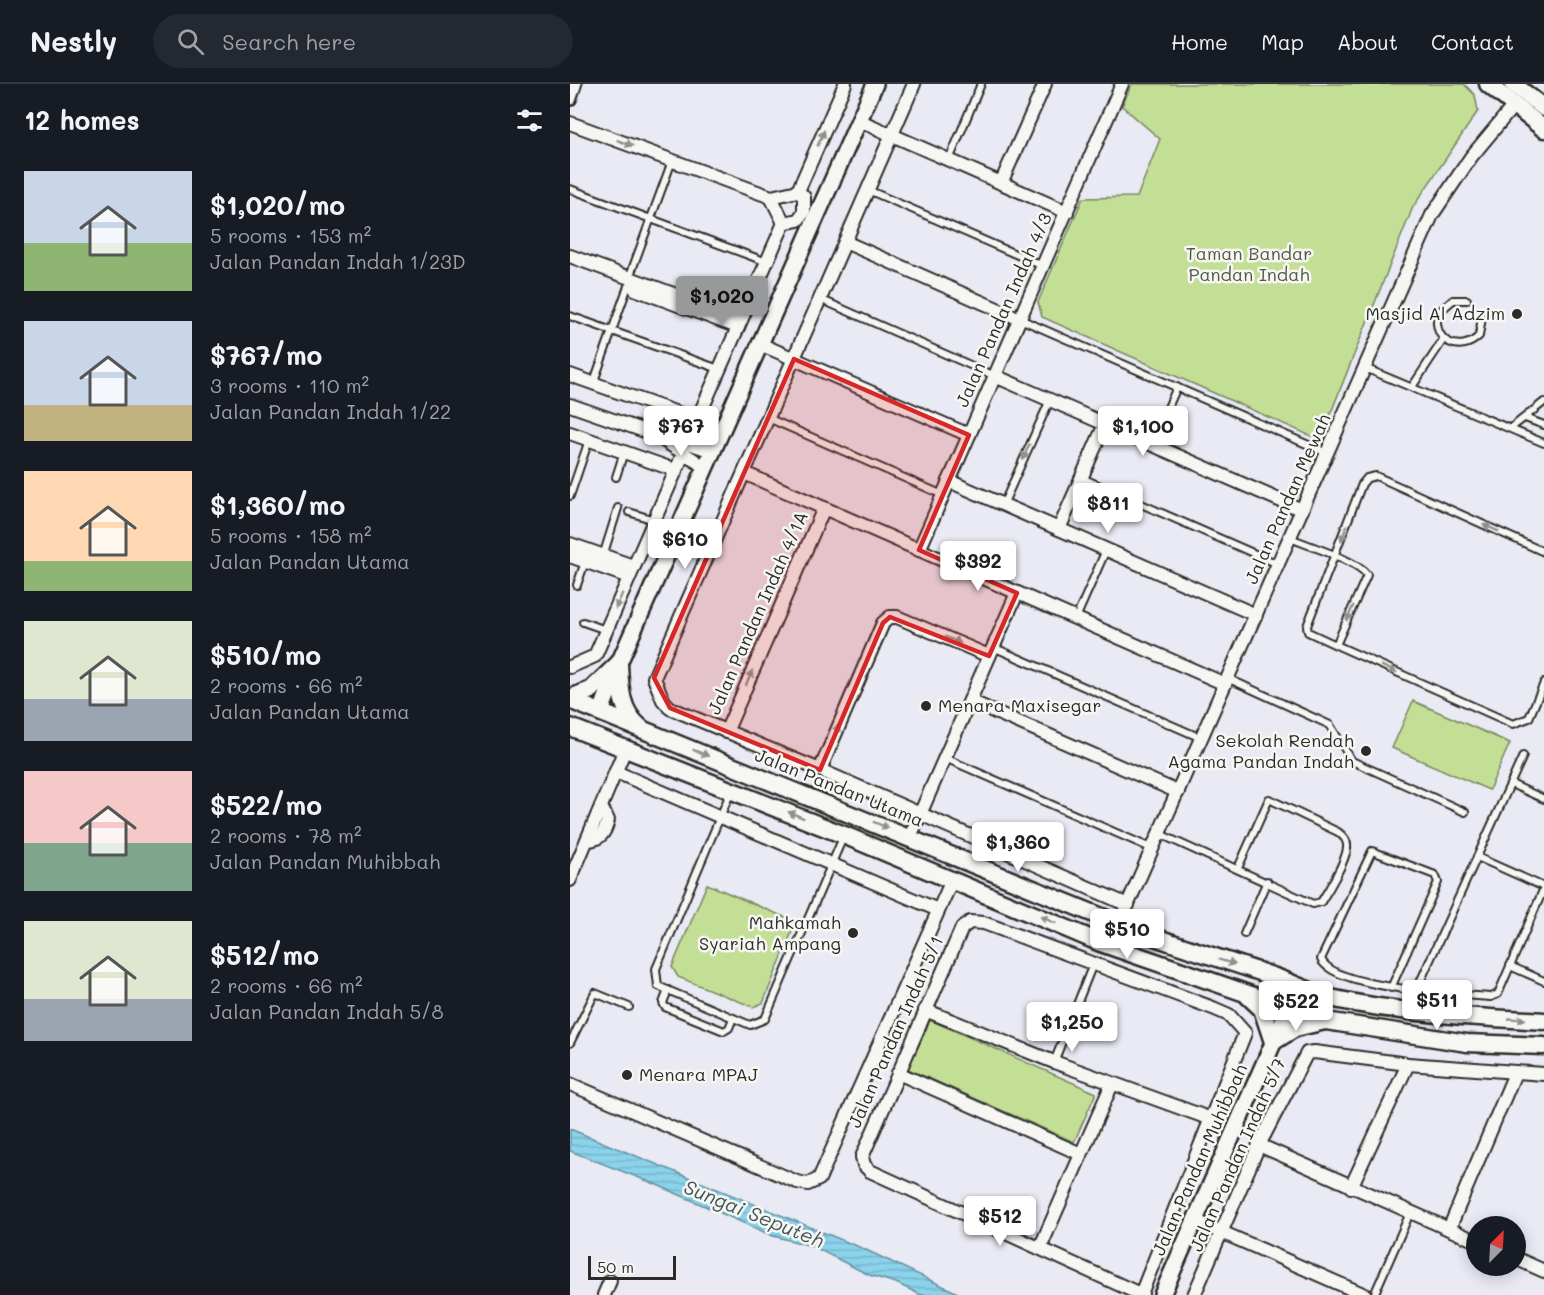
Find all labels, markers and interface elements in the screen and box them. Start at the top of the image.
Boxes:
search box [153,14,573,68]
text: Nestly [30,23,117,59]
icon: search [174,25,207,58]
text: Search here [222,27,356,56]
text: Home [1171,28,1228,55]
text: Map [1261,28,1304,55]
text: About [1337,28,1398,55]
text: Contact [1431,28,1514,55]
text: 12 homes [24,103,140,137]
icon: filters [513,104,546,137]
one-way arrow [817,129,826,146]
one-way arrow [616,139,634,148]
text: $1,020/mo [210,188,345,222]
icon: home [72,195,144,267]
street label: Jalan Pandan Indah 4/3 [949,209,1057,410]
text: 5 rooms · 153 m² [210,222,371,248]
park label: Taman Bandar Pandan Indah [1186,241,1312,286]
text: Jalan Pandan Indah 1/23D [210,248,465,274]
pin: $1,020 [673,276,771,327]
text: $1,020 [690,282,754,308]
place label: Masjid Al Adzim [1366,301,1505,325]
marker: Masjid Al Adzim [1510,307,1524,321]
text: $767/mo [210,338,322,372]
icon: home [72,345,144,417]
text: 3 rooms · 110 m² [210,372,369,398]
text: Jalan Pandan Indah 1/22 [210,398,451,424]
pin: $767 [645,406,717,457]
pin: $1,100 [1094,406,1192,457]
street label: Jalan Pandan Mewah [1239,410,1335,587]
text: $767 [658,412,704,438]
text: $1,100 [1112,412,1174,438]
one-way arrow [1022,444,1031,461]
pin: $811 [1072,483,1144,534]
text: $1,360/mo [210,488,345,522]
text: $811 [1087,489,1129,515]
icon: home [72,495,144,567]
street label: Jalan Pandan Indah 4/1A [701,507,813,718]
pin: $610 [649,519,721,570]
text: 5 rooms · 158 m² [210,522,372,548]
one-way arrow [1482,523,1499,532]
one-way arrow [1339,524,1348,542]
text: $610 [662,525,708,551]
pin: $392 [942,541,1014,592]
text: $392 [954,547,1002,573]
text: Jalan Pandan Utama [210,548,410,574]
one-way arrow [614,592,623,609]
one-way arrow [1345,605,1355,623]
one-way arrow [944,636,961,645]
text: $510/mo [210,638,321,672]
icon: home [72,645,144,717]
one-way arrow [1381,664,1399,674]
one-way arrow [745,669,754,687]
text: 2 rooms · 66 m² [210,672,363,698]
place label: Menara Maxisegar [938,693,1102,717]
text: Jalan Pandan Utama [210,698,410,724]
marker: Menara Maxisegar [919,699,933,713]
one-way arrow [831,722,841,740]
place label: Sekolah Rendah Agama Pandan Indah [1167,728,1354,773]
street label: Jalan Pandan Utama [752,742,927,832]
marker: Sekolah Rendah Agama Pandan Indah [1359,744,1373,758]
one-way arrow [692,748,710,758]
text: $522/mo [210,788,322,822]
icon: home [72,795,144,867]
one-way arrow [786,810,804,820]
one-way arrow [873,820,891,830]
text: 2 rooms · 78 m² [210,822,362,848]
pin: $1,360 [969,822,1067,873]
text: $1,360 [986,828,1050,854]
text: Jalan Pandan Muhibbah [210,848,440,874]
pin: $510 [1091,909,1163,960]
place label: Mahkamah Syariah Ampang [699,910,841,955]
one-way arrow [1038,915,1056,925]
text: $510 [1104,915,1150,941]
marker: Mahkamah Syariah Ampang [846,926,860,940]
street label: Jalan Pandan Indah 5/1 [842,932,948,1131]
text: $512/mo [210,938,319,972]
icon: home [72,945,144,1017]
one-way arrow [1218,958,1236,967]
text: 2 rooms · 66 m² [210,972,363,998]
pin: $511 [1401,980,1473,1031]
pin: $522 [1260,981,1332,1032]
text: $511 [1416,986,1458,1012]
text: $522 [1273,987,1319,1013]
text: Jalan Pandan Indah 5/8 [210,998,444,1024]
pin: $1,250 [1023,1002,1121,1053]
text: $1,250 [1040,1008,1104,1034]
one-way arrow [1508,1015,1527,1024]
street label: Jalan Pandan Indah 5/7 [1184,1054,1291,1255]
street label: Jalan Pandan Muhibbah [1146,1060,1252,1259]
place label: Menara MPAJ [639,1062,758,1086]
marker: Menara MPAJ [620,1068,634,1082]
water label: Sungai Seputeh [680,1173,828,1253]
pin: $512 [964,1196,1036,1247]
text: $512 [978,1202,1022,1228]
north arrow [1466,1216,1526,1276]
map controls [1466,1216,1526,1276]
scale bar [588,1253,676,1280]
text: 50 m [597,1256,634,1277]

